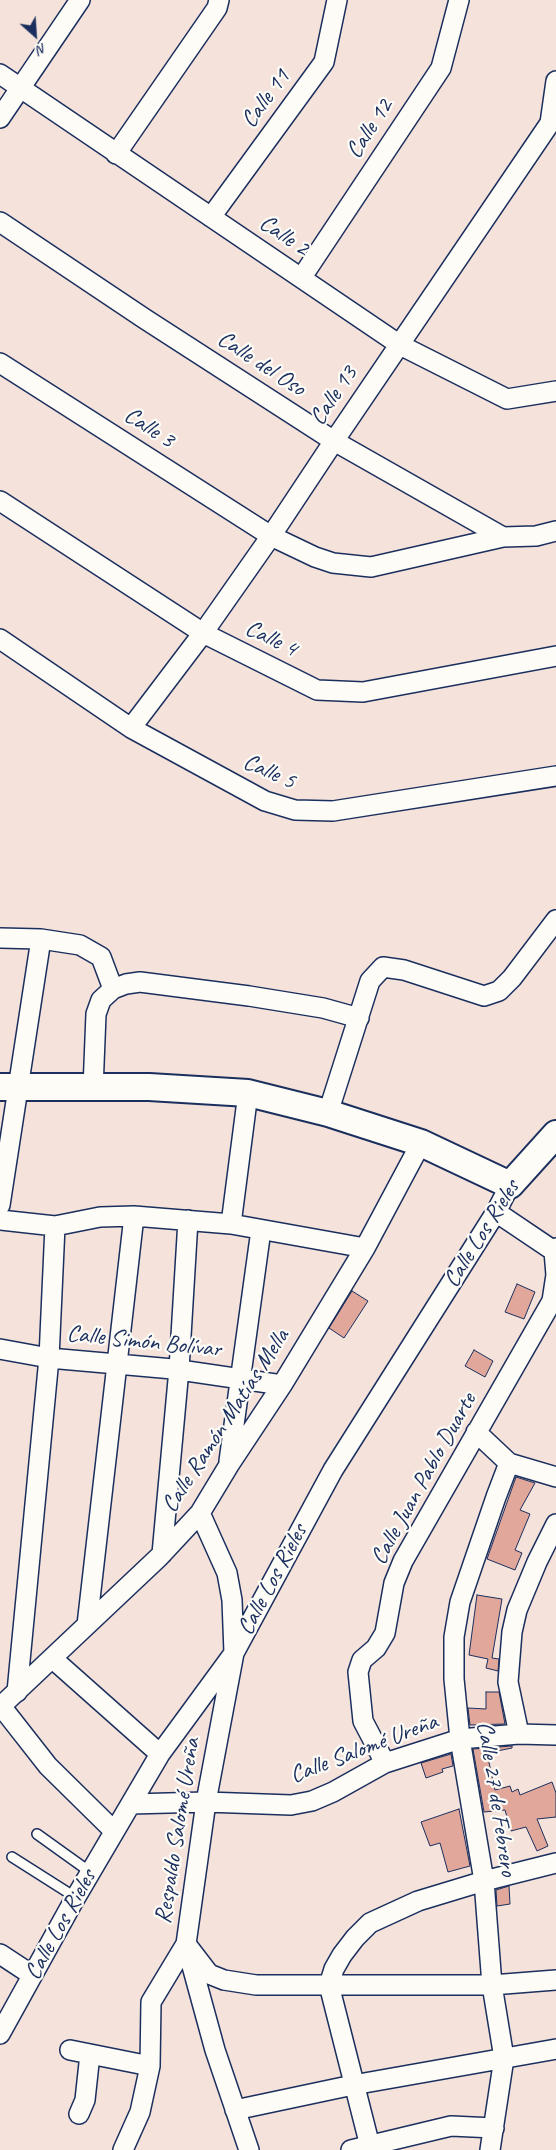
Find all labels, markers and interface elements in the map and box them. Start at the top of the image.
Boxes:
north arrow [10,10,60,60]
text: N [34,39,49,58]
street label: Calle 11 [235,64,297,134]
street label: Calle 12 [340,94,400,164]
street label: Calle 2 [253,209,315,263]
street label: Calle del Oso [211,325,311,403]
street label: Calle 13 [304,361,364,431]
street label: Calle 3 [118,401,180,455]
street label: Calle 4 [240,614,302,664]
street label: Calle 5 [238,748,300,796]
street label: Calle Los Rieles [438,1175,526,1293]
street label: Calle Simón Bolívar [65,1320,223,1364]
street label: Calle Ramón Matías Mella [156,1324,296,1518]
street label: Calle Juan Pablo Duarte [365,1388,483,1570]
street label: Calle Los Rieles [232,1520,314,1640]
street label: Calle Salomé Ureña [286,1708,442,1790]
street label: Calle 27 de Febrero [470,1720,522,1878]
street label: Respaldo Salomé Ureña [149,1736,207,1926]
street label: Calle Los Rieles [19,1865,103,1985]

